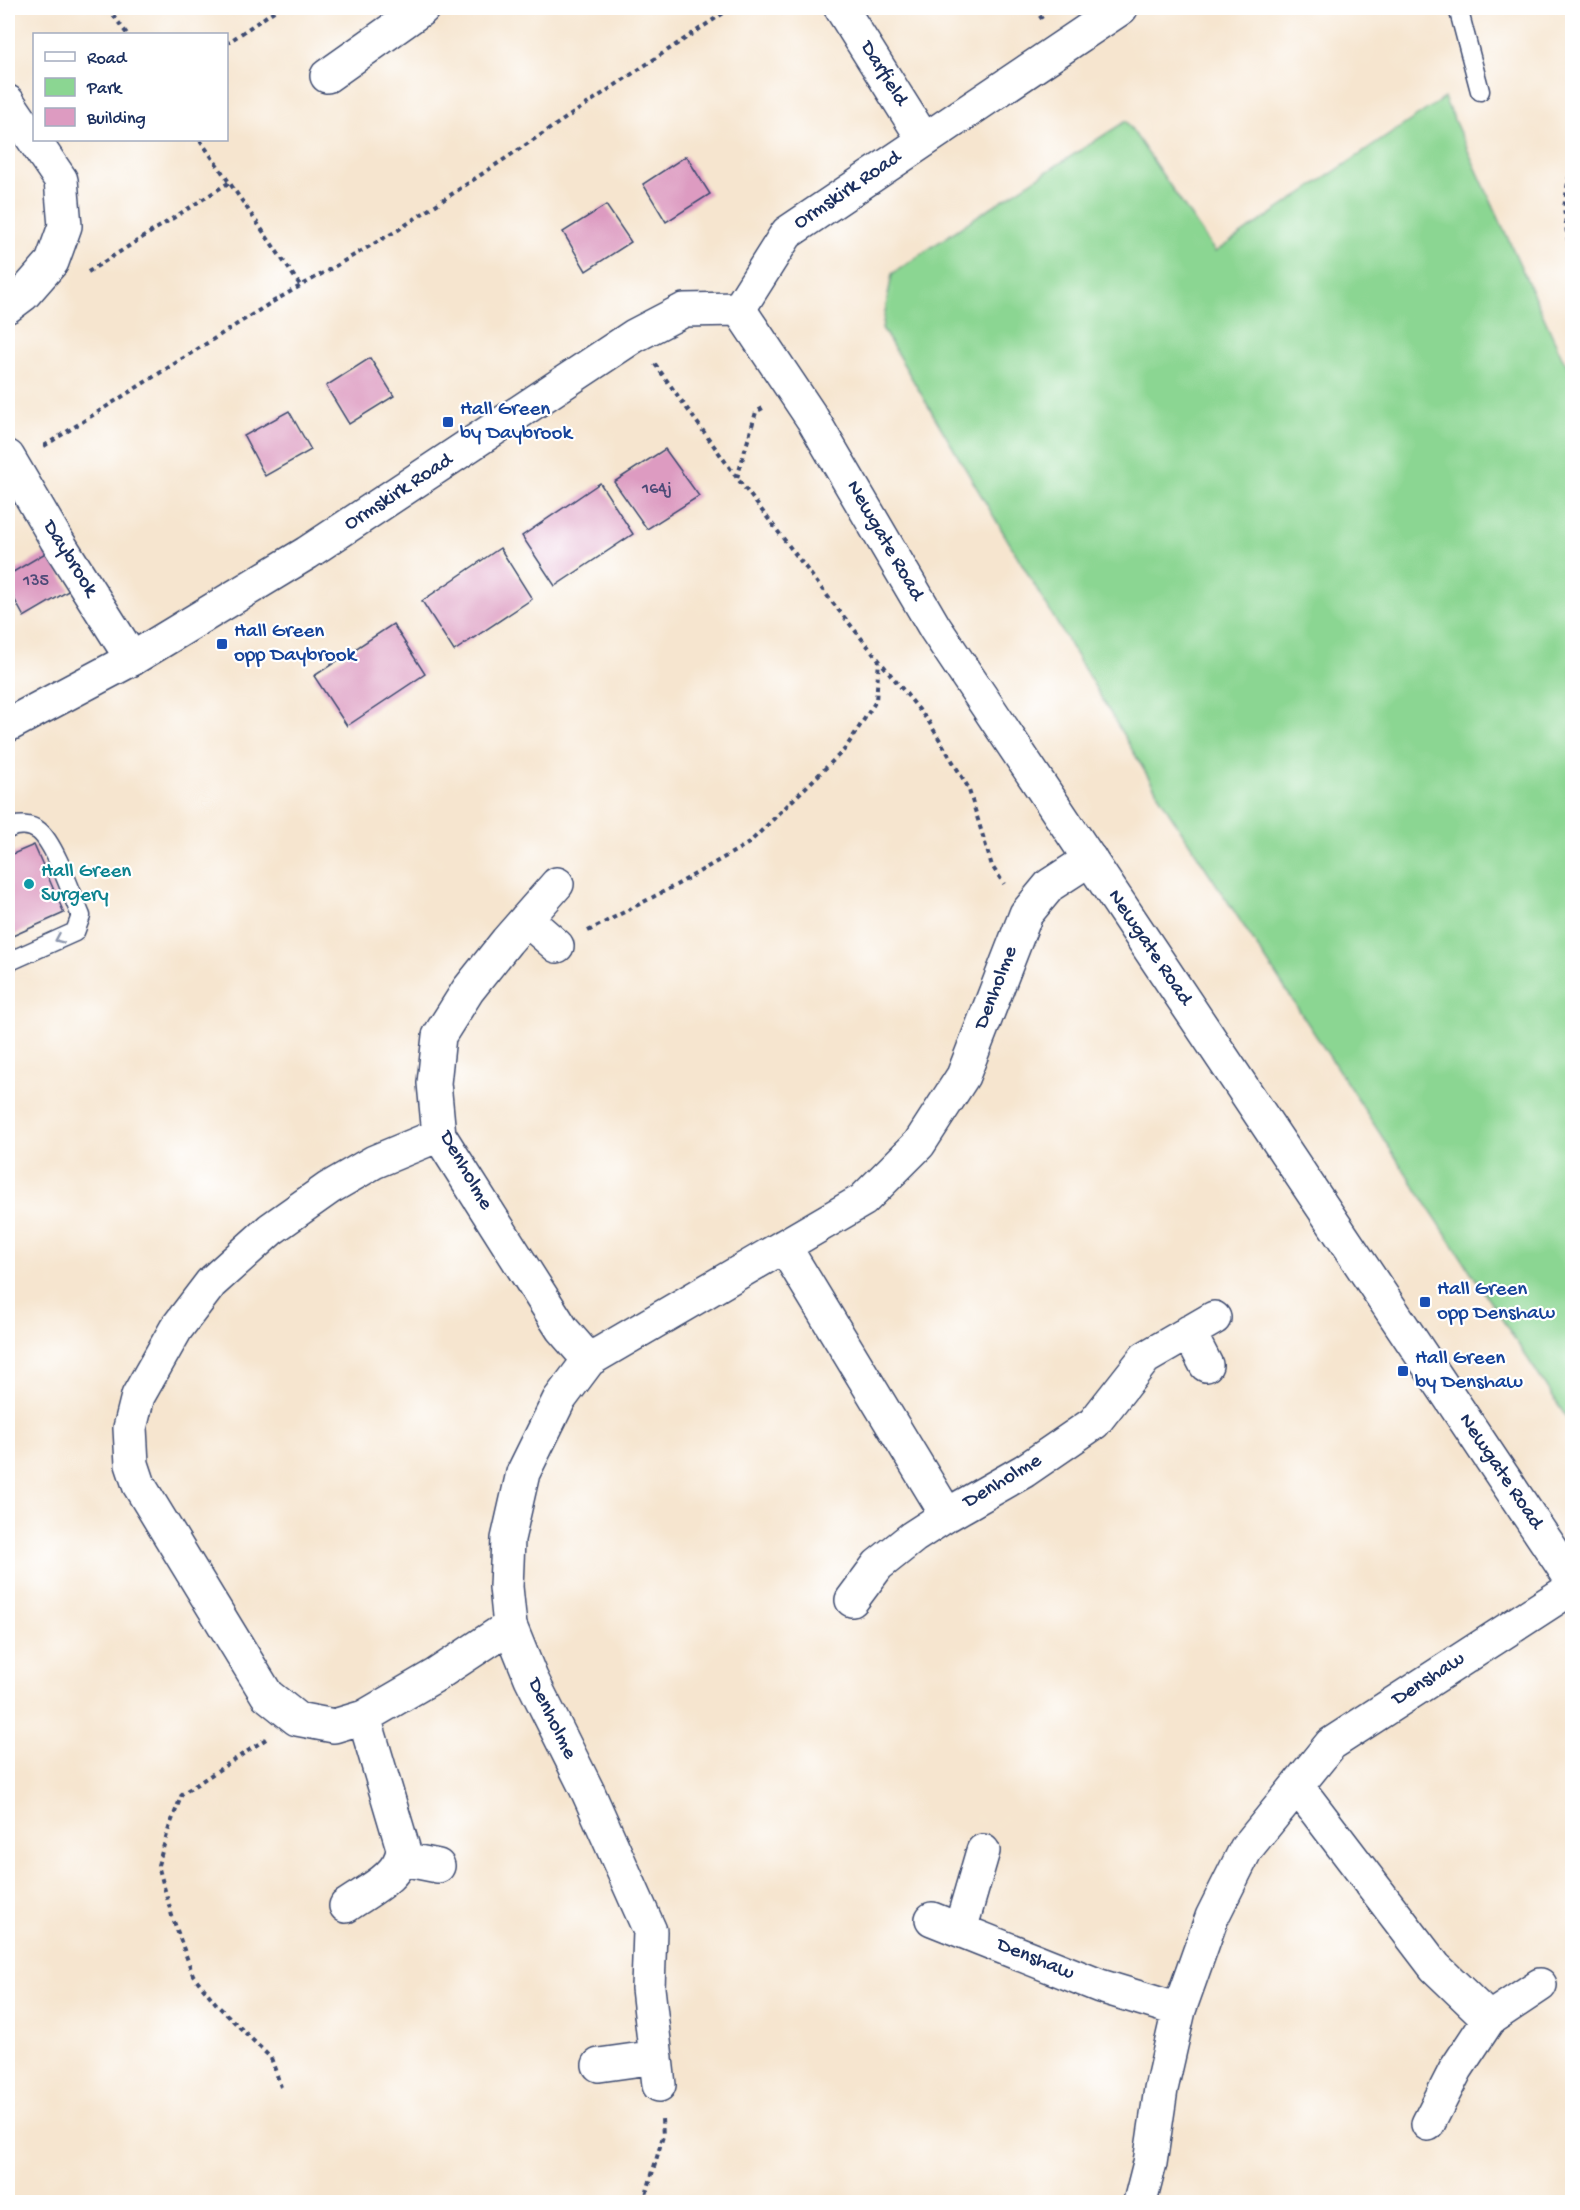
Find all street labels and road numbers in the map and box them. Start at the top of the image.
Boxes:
street label: Darfield [852,35,913,112]
street label: Ormskirk Road [789,145,908,236]
street label: Ormskirk Road [340,448,459,537]
street label: Newgate Road [840,476,929,607]
street label: Daybrook [35,514,104,604]
street label: Newgate Road [1101,885,1198,1012]
street label: Denholme [969,942,1025,1035]
street label: Denholme [431,1125,498,1216]
street label: Newgate Road [1452,1409,1549,1536]
street label: Denholme [958,1448,1048,1516]
street label: Denshaw [1386,1647,1471,1714]
street label: Denholme [520,1673,582,1765]
street label: Denshaw [991,1932,1078,1987]

